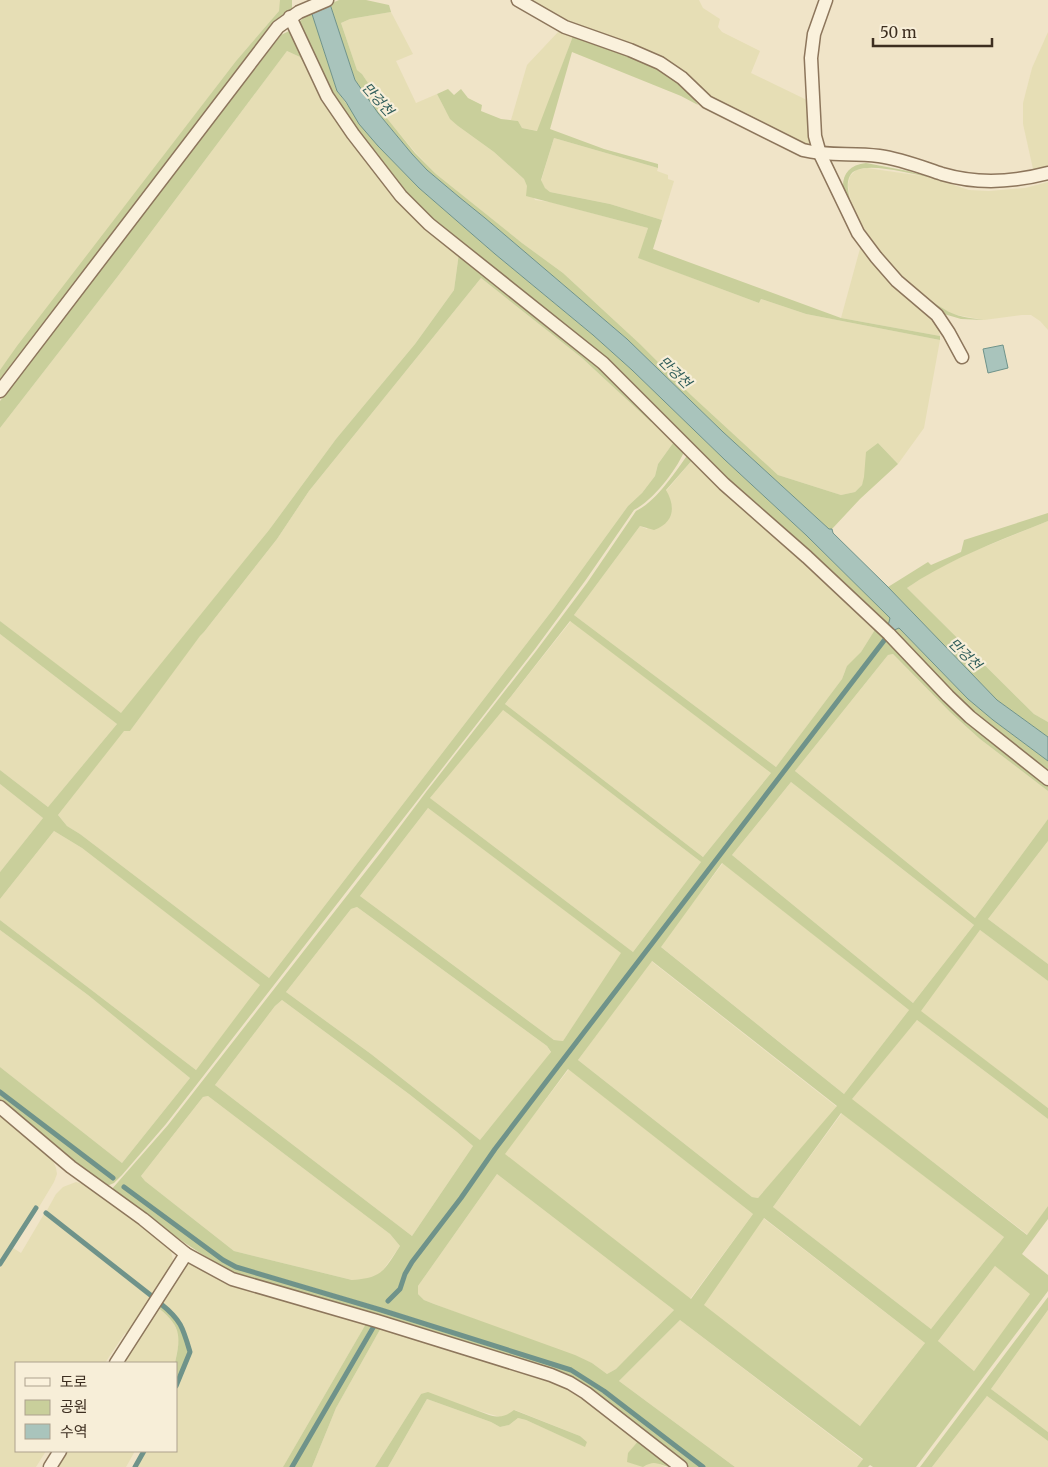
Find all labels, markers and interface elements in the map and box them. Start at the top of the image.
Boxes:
scale bar [873,15,992,47]
text: 50 m [880,23,917,42]
water label: 만겅천 [358,79,398,120]
water label: 만겅천 [655,352,696,393]
water label: 만겅천 [945,634,986,675]
legend [15,1362,178,1452]
text: 도로 [60,1372,88,1391]
text: 공원 [60,1397,88,1416]
text: 수역 [60,1422,88,1441]

